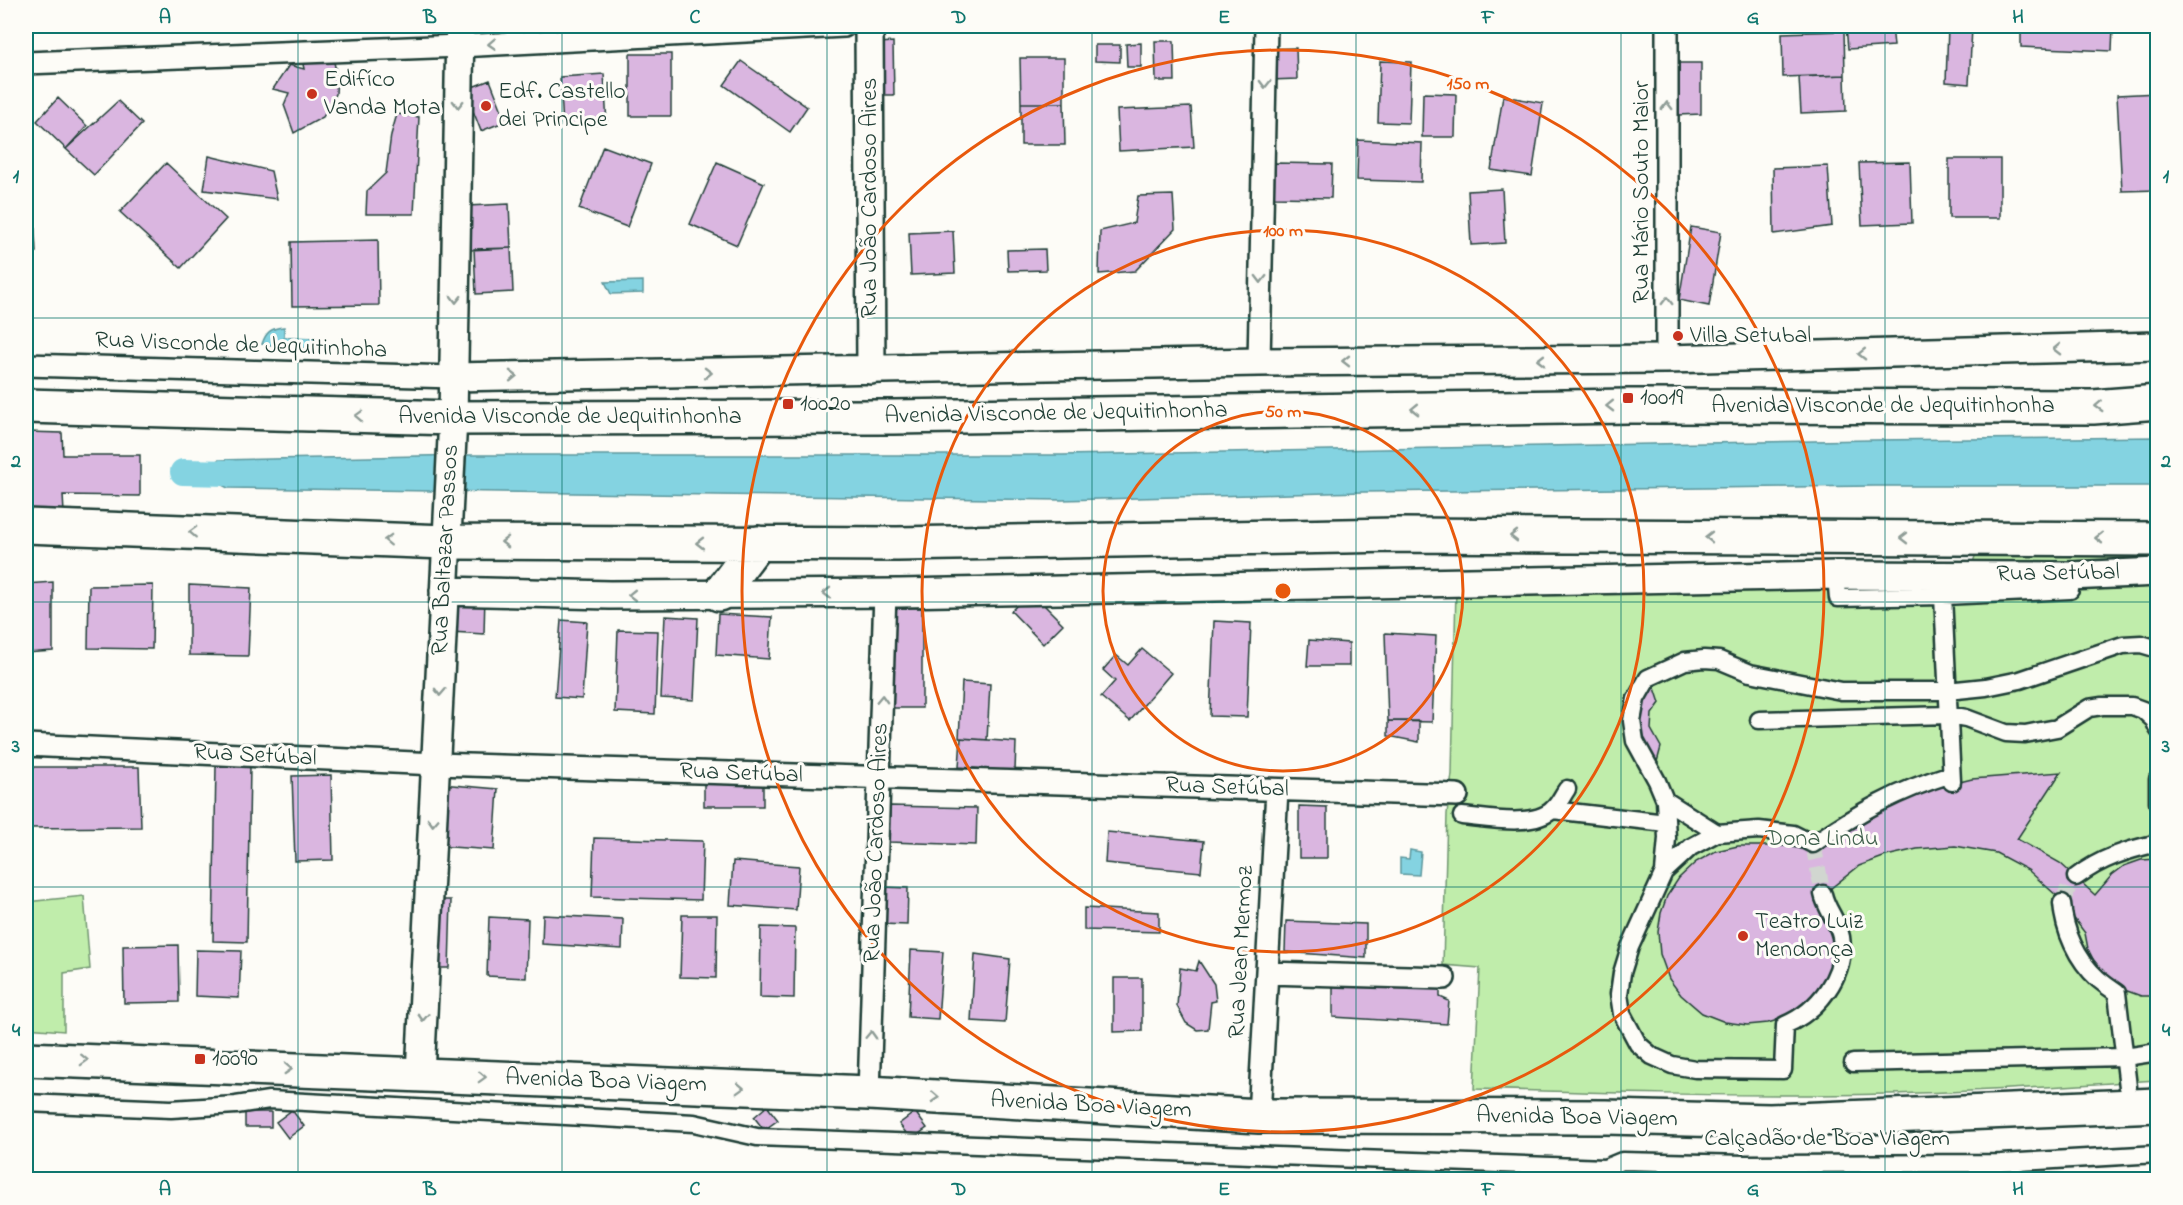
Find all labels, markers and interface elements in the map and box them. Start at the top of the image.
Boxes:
text: A [159,4,171,33]
text: B [422,4,437,33]
text: C [690,4,701,33]
text: D [951,4,966,33]
text: E [1218,4,1230,33]
text: F [1481,4,1495,33]
text: G [1747,4,1760,33]
text: H [2012,4,2024,33]
one-way arrow [488,38,497,51]
place label: Edifíco Vanda Mota [323,63,441,126]
text: 150 m [1447,72,1489,98]
place label: Edf. Castello dei Principe [498,75,626,138]
street label: Rua João Cardoso Aires [853,78,888,318]
one-way arrow [1258,79,1271,88]
street label: Rua Mário Souto Maior [1625,80,1660,303]
marker: Edifíco Vanda Mota [305,87,319,101]
marker: Edf. Castello dei Principe [479,99,493,113]
one-way arrow [452,100,464,109]
one-way arrow [1661,101,1673,110]
text: 1 [13,163,20,192]
text: 1 [2163,163,2170,192]
text: 100 m [1263,219,1303,245]
one-way arrow [1255,274,1267,283]
one-way arrow [450,295,462,304]
one-way arrow [1661,296,1673,305]
place label: Villa Setubal [1689,319,1811,354]
street label: Rua Visconde de Jequitinhoha [94,323,388,369]
marker: Villa Setubal [1671,329,1685,343]
one-way arrow [2053,343,2062,355]
one-way arrow [1858,348,1867,360]
one-way arrow [1537,354,1546,366]
one-way arrow [1342,355,1351,367]
one-way arrow [703,367,712,379]
one-way arrow [508,370,517,382]
place label: 10019 [1640,381,1684,416]
place label: 10020 [800,387,851,422]
street label: Avenida Visconde de Jequitinhonha [1711,389,2055,424]
marker: 10019 [1621,391,1635,405]
street label: Avenida Visconde de Jequitinhonha [884,394,1228,434]
marker: 10020 [781,397,795,411]
street label: Avenida Visconde de Jequitinhonha [398,400,742,435]
text: 50 m [1265,400,1301,426]
one-way arrow [1606,400,1615,412]
one-way arrow [2095,400,2104,413]
one-way arrow [1411,403,1420,415]
one-way arrow [355,409,364,422]
street label: Rua Baltazar Passos [423,444,469,656]
text: 2 [10,448,21,477]
text: 2 [2160,448,2171,477]
one-way arrow [188,526,197,539]
one-way arrow [1510,530,1519,542]
one-way arrow [1705,531,1714,543]
one-way arrow [1900,532,1909,544]
one-way arrow [2095,532,2104,544]
one-way arrow [383,533,392,546]
one-way arrow [500,536,509,548]
one-way arrow [695,537,704,549]
street label: Rua Setúbal [1996,555,2120,593]
centre of rings [1273,581,1293,601]
one-way arrow [822,587,831,599]
one-way arrow [627,589,636,601]
one-way arrow [433,687,446,696]
one-way arrow [875,694,888,703]
street label: Rua João Cardoso Aires [855,722,899,964]
text: 3 [11,733,20,762]
text: 3 [2161,733,2170,762]
street label: Rua Setúbal [192,735,318,777]
street label: Rua Setúbal [679,754,803,794]
street label: Rua Setúbal [1165,768,1289,808]
one-way arrow [427,818,440,827]
park label: Dona Lindu [1764,822,1879,857]
street label: Rua Jean Mermoz [1220,864,1264,1039]
place label: Teatro Luiz Mendonça [1755,905,1864,968]
marker: Teatro Luiz Mendonça [1736,929,1750,943]
one-way arrow [417,1012,430,1021]
text: 4 [12,1017,21,1046]
text: 4 [2162,1017,2171,1046]
one-way arrow [864,1030,877,1039]
place label: 10090 [212,1042,258,1077]
marker: 10090 [193,1052,207,1066]
one-way arrow [79,1054,88,1067]
street label: Avenida Boa Viagem [505,1061,707,1103]
one-way arrow [283,1062,292,1075]
one-way arrow [478,1070,487,1083]
one-way arrow [736,1081,745,1094]
street label: Avenida Boa Viagem [989,1083,1193,1129]
one-way arrow [930,1091,939,1104]
street label: Avenida Boa Viagem [1476,1099,1678,1137]
street label: Calçadão de Boa Viagem [1704,1122,1950,1157]
text: A [159,1176,171,1205]
text: B [422,1176,437,1205]
text: C [690,1176,701,1205]
text: D [951,1176,966,1205]
text: E [1218,1176,1230,1205]
text: F [1481,1176,1495,1205]
text: G [1747,1176,1760,1205]
text: H [2012,1176,2024,1205]

